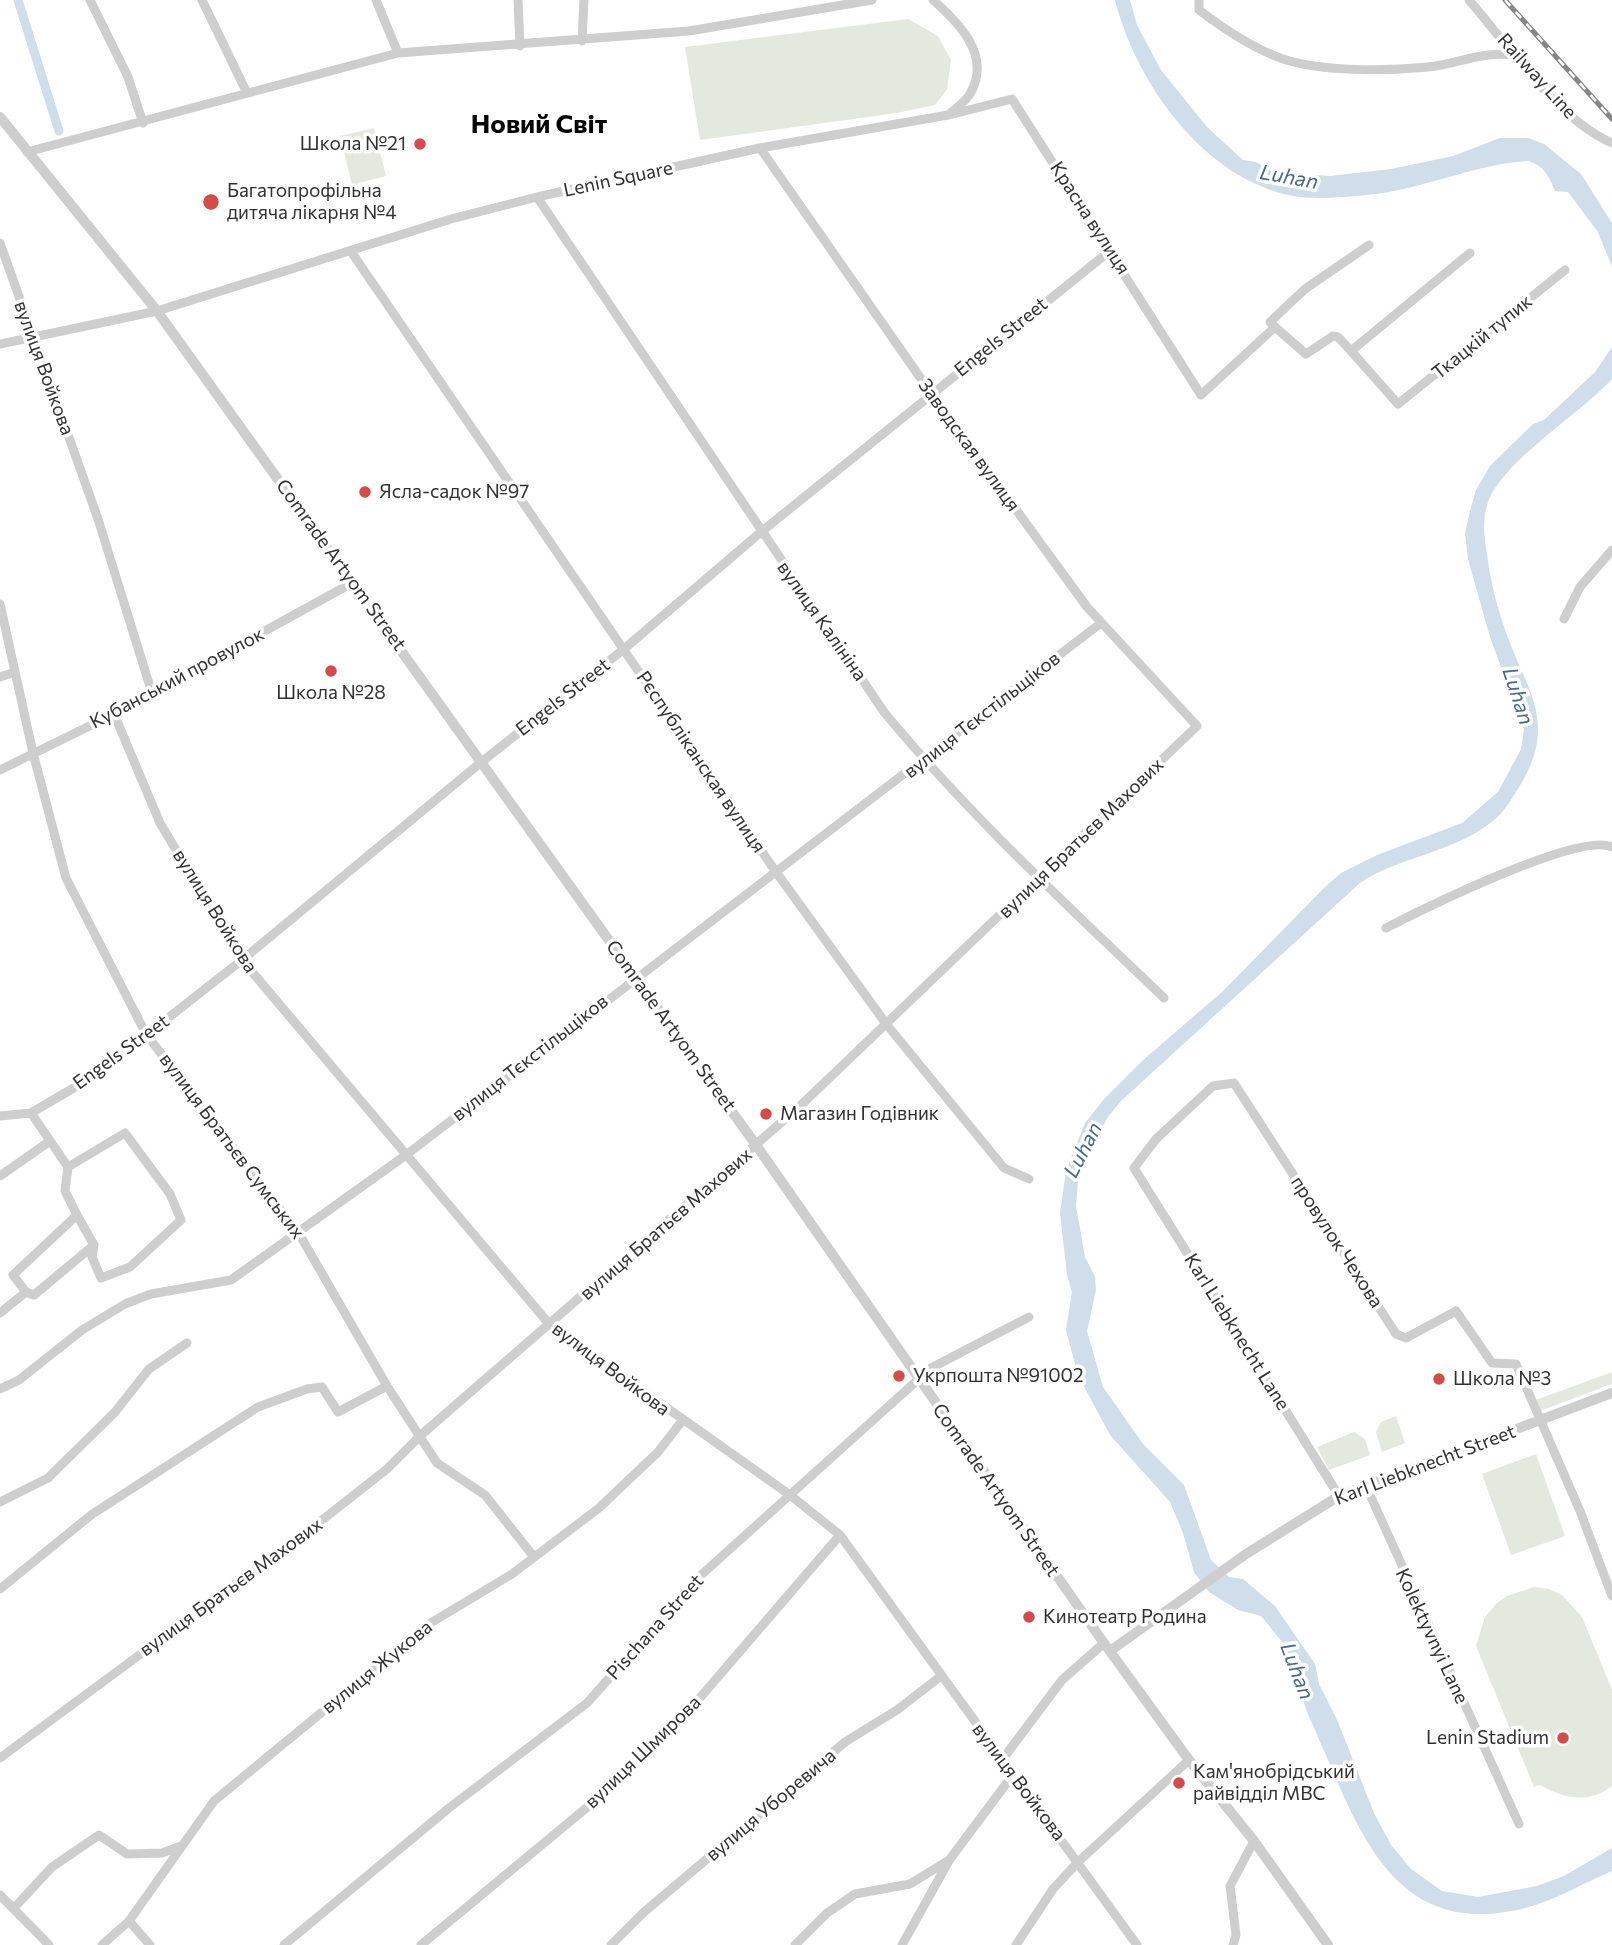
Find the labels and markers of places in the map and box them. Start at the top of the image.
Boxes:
place label: Школа №21 [300,133,406,155]
marker: Школа №21 [412,136,428,152]
place label: Багатопрофільна дитяча лікарня №4 [227,180,397,224]
marker: Багатопрофільна дитяча лікарня №4 [201,192,221,212]
place label: Ясла-садок №97 [379,481,529,503]
marker: Ясла-садок №97 [357,484,373,500]
marker: Школа №28 [323,663,339,679]
place label: Школа №28 [276,682,386,704]
place label: Магазин Годівник [780,1103,939,1125]
marker: Магазин Годівник [758,1106,774,1122]
place label: Укрпошта №91002 [913,1365,1083,1387]
marker: Укрпошта №91002 [891,1368,907,1384]
place label: Школа №3 [1453,1368,1551,1390]
marker: Школа №3 [1431,1371,1447,1387]
place label: Кинотеатр Родина [1043,1606,1207,1628]
marker: Кинотеатр Родина [1021,1609,1037,1625]
place label: Lenin Stadium [1426,1727,1549,1749]
marker: Lenin Stadium [1555,1730,1571,1746]
place label: Кам'янобрідський райвідділ МВС [1193,1761,1355,1805]
marker: Кам'янобрідський райвідділ МВС [1171,1775,1187,1791]

